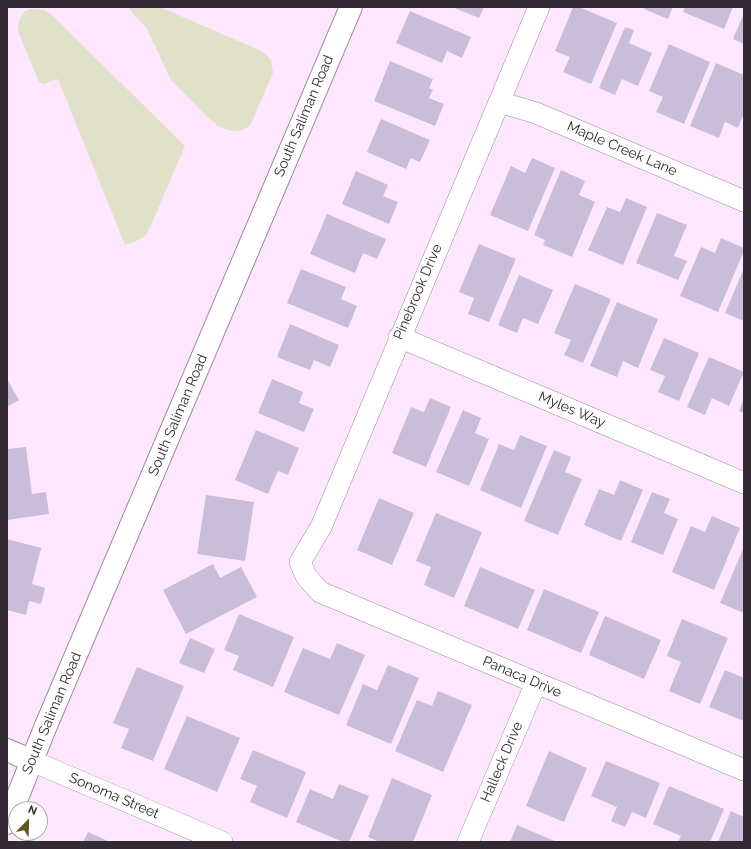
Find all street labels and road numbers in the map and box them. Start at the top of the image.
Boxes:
street label: South Saliman Road [271,53,337,179]
street label: Maple Creek Lane [564,118,680,180]
street label: Pinebrook Drive [390,242,446,342]
street label: South Saliman Road [145,352,211,478]
street label: Myles Way [536,388,608,432]
street label: South Saliman Road [19,650,85,776]
street label: Panaca Drive [480,653,564,701]
street label: Halleck Drive [478,719,526,805]
street label: Sonoma Street [66,769,162,823]

